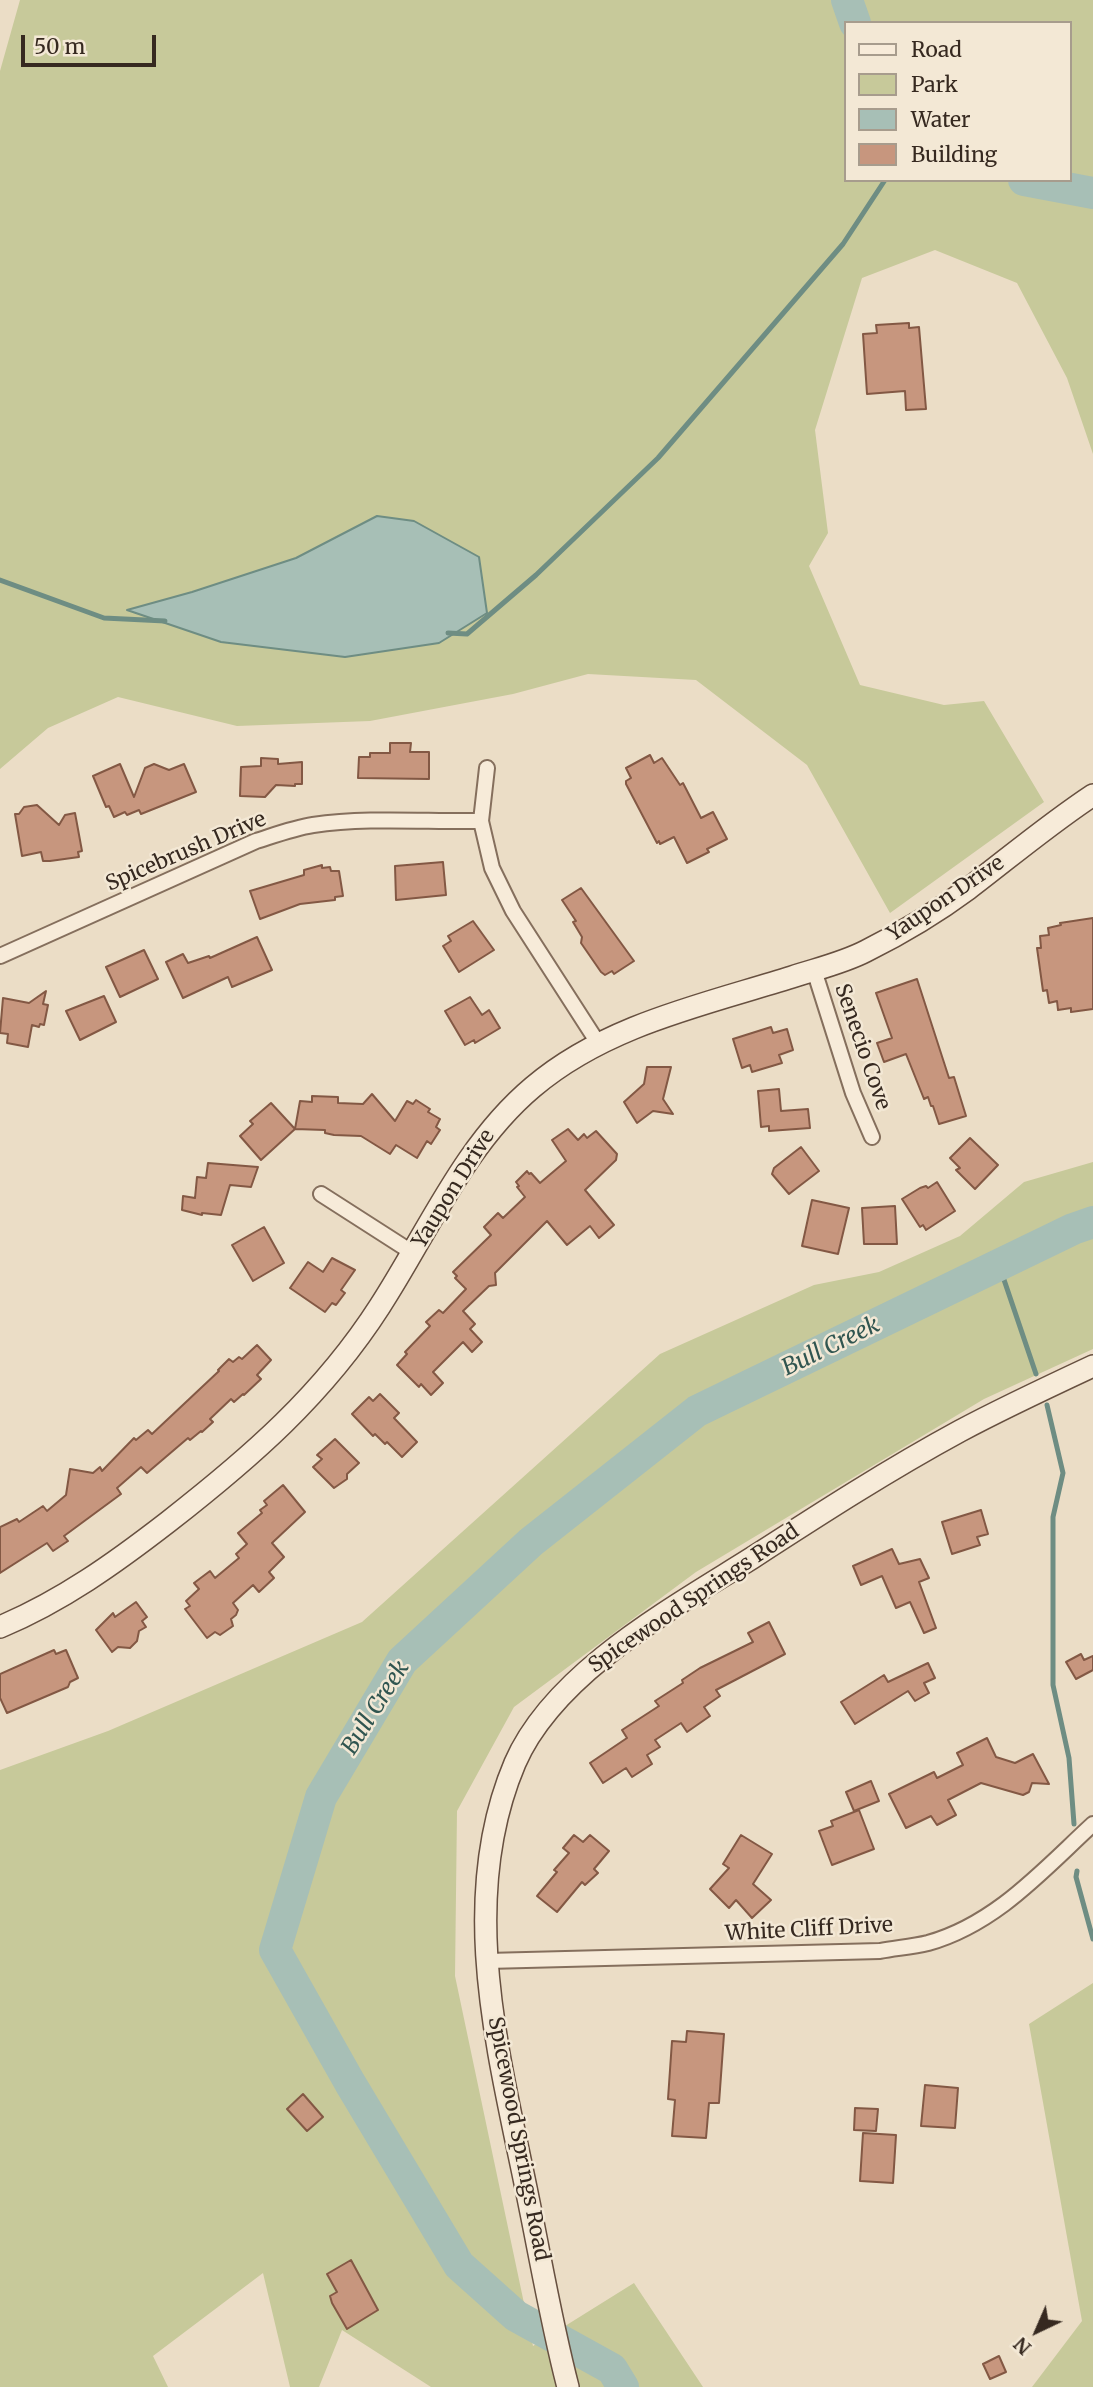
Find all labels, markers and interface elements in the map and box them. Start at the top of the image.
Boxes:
scale bar [24,21,159,65]
legend [844,21,1072,182]
text: 50 m [34,33,85,60]
text: Road [911,36,962,63]
text: Park [911,71,958,98]
text: Water [911,106,970,133]
text: Building [911,141,997,168]
street label: Spicebrush Drive [102,807,270,897]
street label: Yaupon Drive [883,851,1009,947]
street label: Senecio Cove [829,981,895,1113]
street label: Yaupon Drive [408,1125,500,1253]
water label: Bull Creek [778,1312,884,1382]
street label: Spicewood Springs Road [584,1519,804,1679]
water label: Bull Creek [336,1656,416,1760]
street label: White Cliff Drive [724,1913,894,1947]
street label: Spicewood Springs Road [482,2015,554,2263]
north arrow [1002,2296,1072,2366]
text: N [1009,2332,1036,2360]

